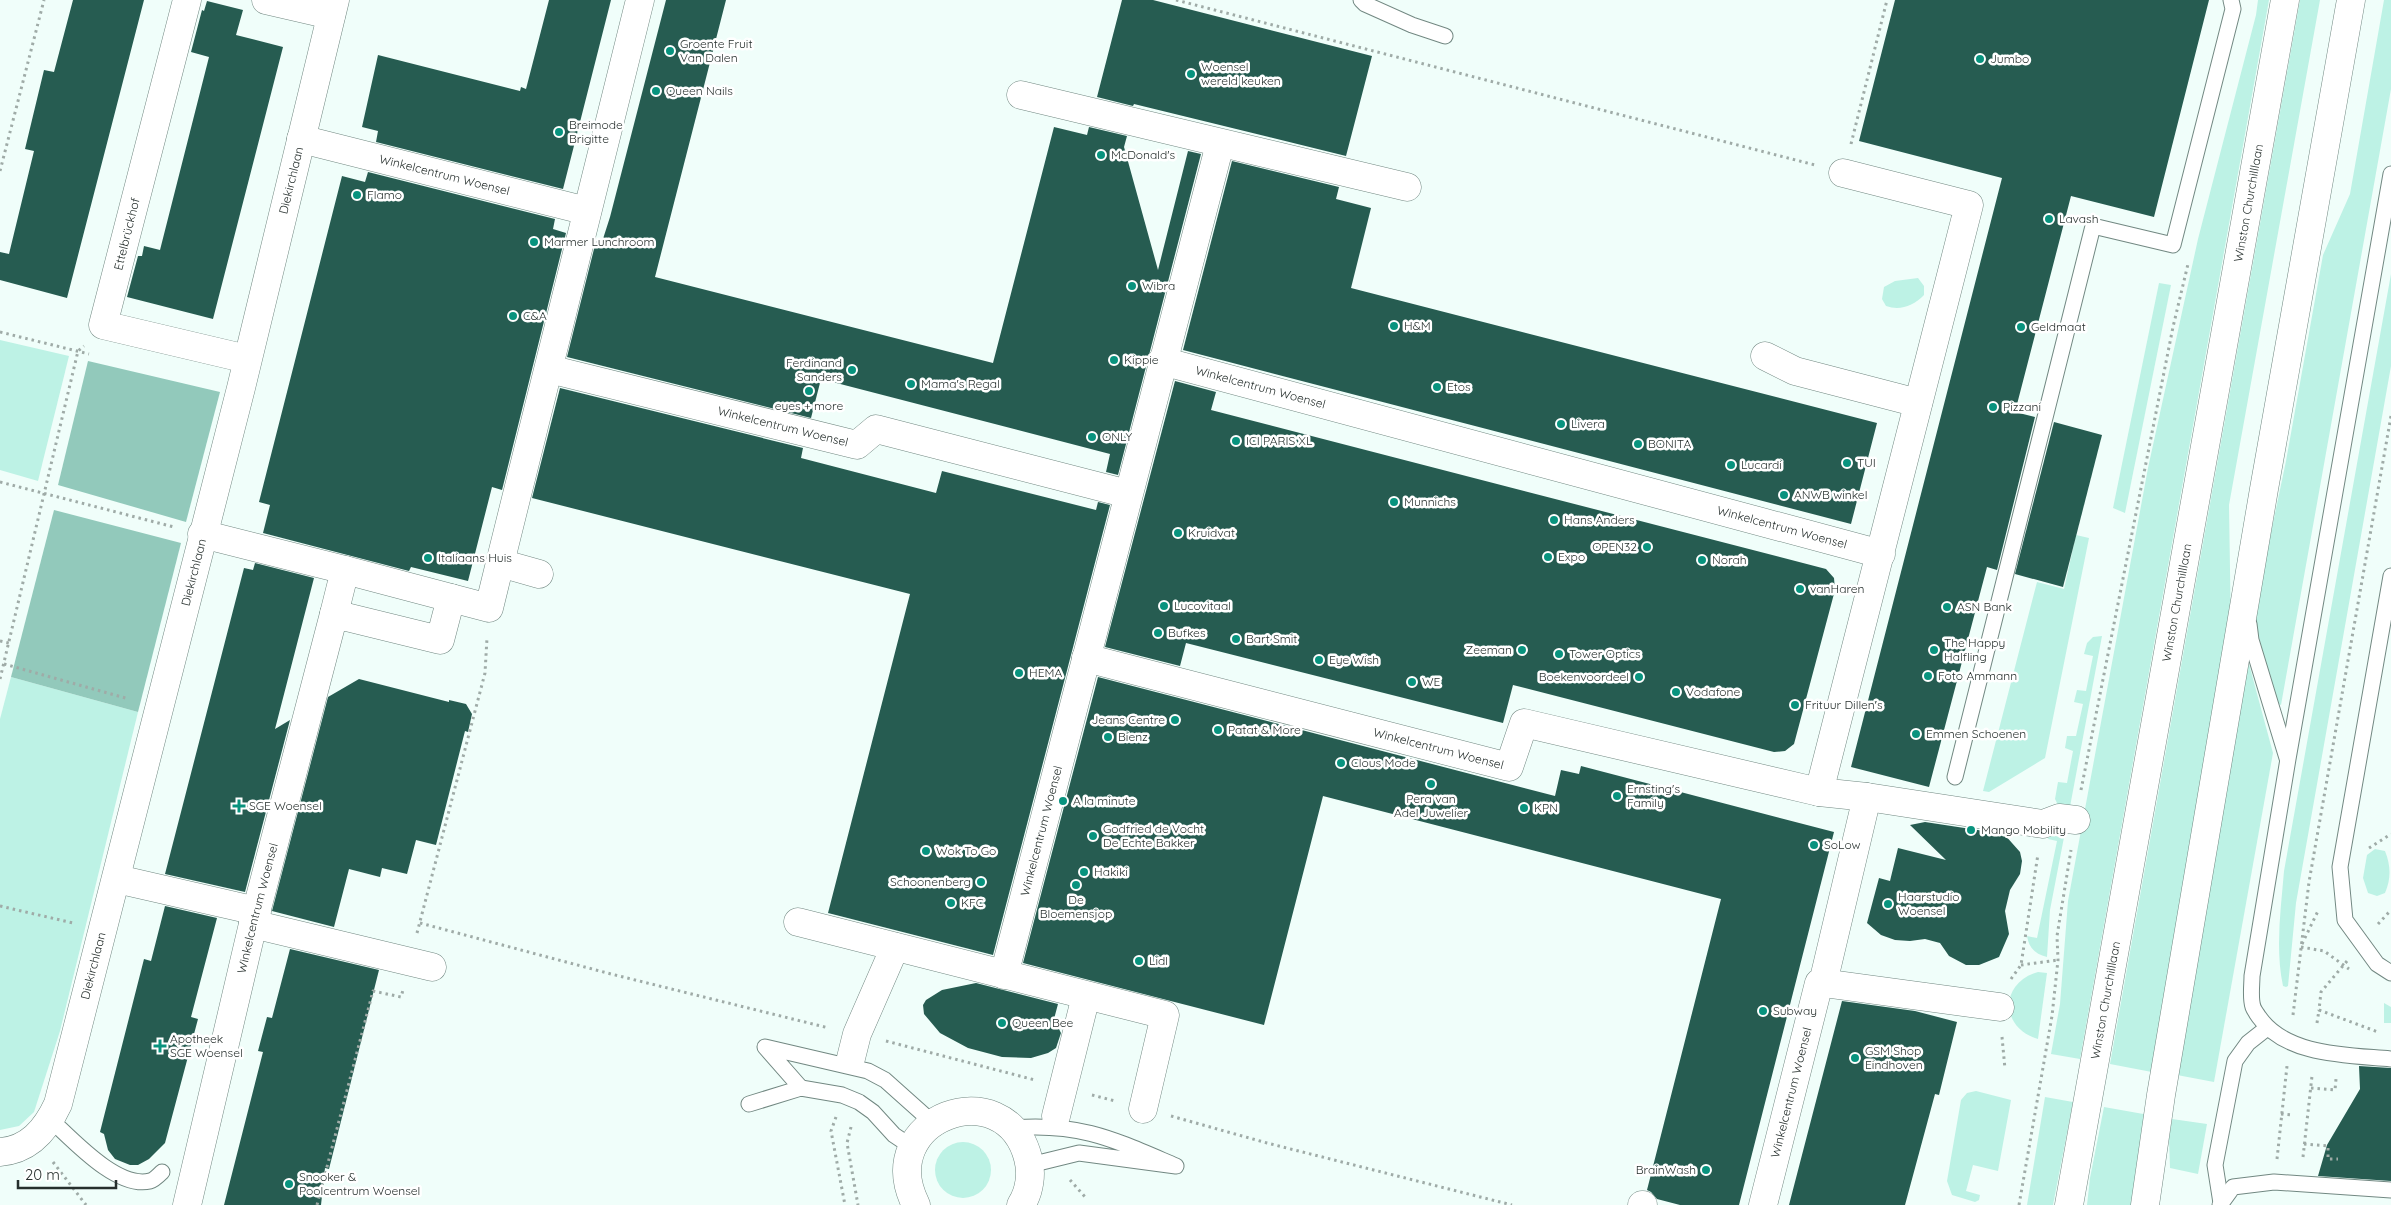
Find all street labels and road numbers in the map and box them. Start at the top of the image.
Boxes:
street label: Winston Churchilllaan [2230,143,2266,263]
street label: Diekirchlaan [275,145,306,215]
street label: Winkelcentrum Woensel [378,151,511,198]
street label: Ettelbrückhof [110,195,143,272]
street label: Winkelcentrum Woensel [1194,362,1327,412]
street label: Winkelcentrum Woensel [716,403,850,450]
street label: Winkelcentrum Woensel [1716,502,1849,552]
street label: Diekirchlaan [178,537,209,608]
street label: Winston Churchilllaan [2159,542,2194,663]
street label: Winkelcentrum Woensel [1372,724,1505,772]
street label: Winkelcentrum Woensel [1017,764,1065,897]
street label: Winkelcentrum Woensel [234,841,281,975]
street label: Diekirchlaan [77,931,109,1001]
street label: Winston Churchilllaan [2087,940,2123,1060]
street label: Winkelcentrum Woensel [1767,1026,1815,1159]

